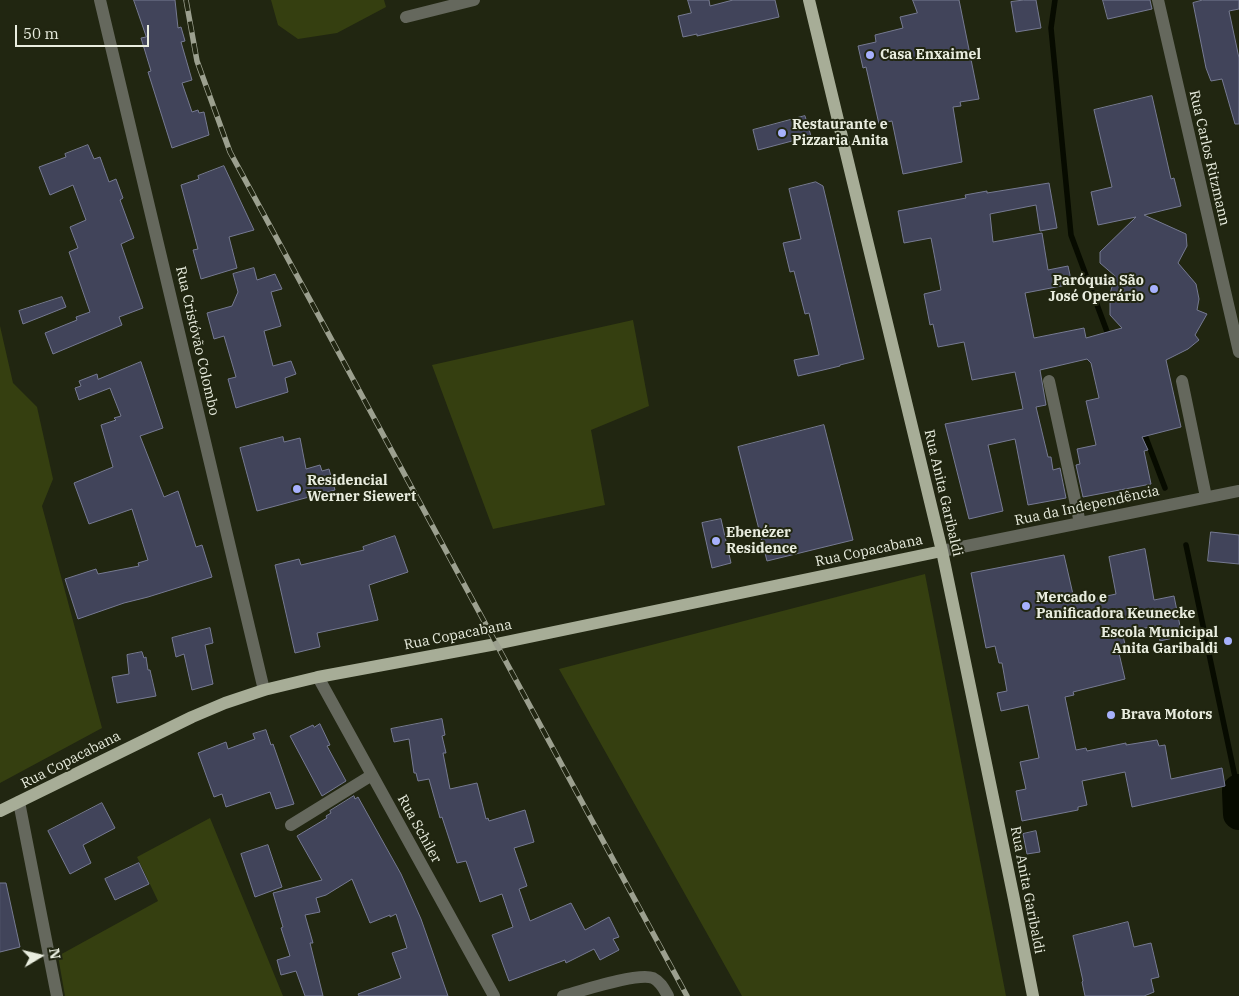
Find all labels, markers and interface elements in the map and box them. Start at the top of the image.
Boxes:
scale bar [18,15,151,47]
text: 50 m [23,24,59,43]
place label: Casa Enxaimel [880,47,981,63]
marker: Casa Enxaimel [864,49,876,61]
street label: Rua Carlos Ritzmann [1185,89,1233,227]
place label: Restaurante e Pizzaria Anita [792,117,888,150]
marker: Restaurante e Pizzaria Anita [776,127,788,139]
street label: Rua Cristóvão Colombo [172,265,222,417]
place label: Paróquia São José Operário [1048,273,1144,306]
marker: Paróquia São José Operário [1148,283,1160,295]
street label: Rua Anita Garibaldi [920,428,966,558]
place label: Residencial Werner Siewert [307,473,416,506]
street label: Rua da Independência [1013,482,1161,530]
marker: Residencial Werner Siewert [291,483,303,495]
place label: Ebenézer Residence [726,525,797,558]
street label: Rua Copacabana [814,531,924,571]
marker: Ebenézer Residence [710,535,722,547]
place label: Mercado e Panificadora Keunecke [1036,590,1195,622]
marker: Mercado e Panificadora Keunecke [1020,600,1032,612]
street label: Rua Copacabana [403,616,513,654]
place label: Escola Municipal Anita Garibaldi [1101,625,1218,658]
marker: Escola Municipal Anita Garibaldi [1222,635,1234,647]
place label: Brava Motors [1121,707,1212,723]
marker: Brava Motors [1105,709,1117,721]
street label: Rua Copacabana [18,728,124,792]
street label: Rua Schiler [393,792,445,866]
street label: Rua Anita Garibaldi [1006,825,1048,955]
north arrow [15,931,65,981]
text: N [45,947,65,961]

